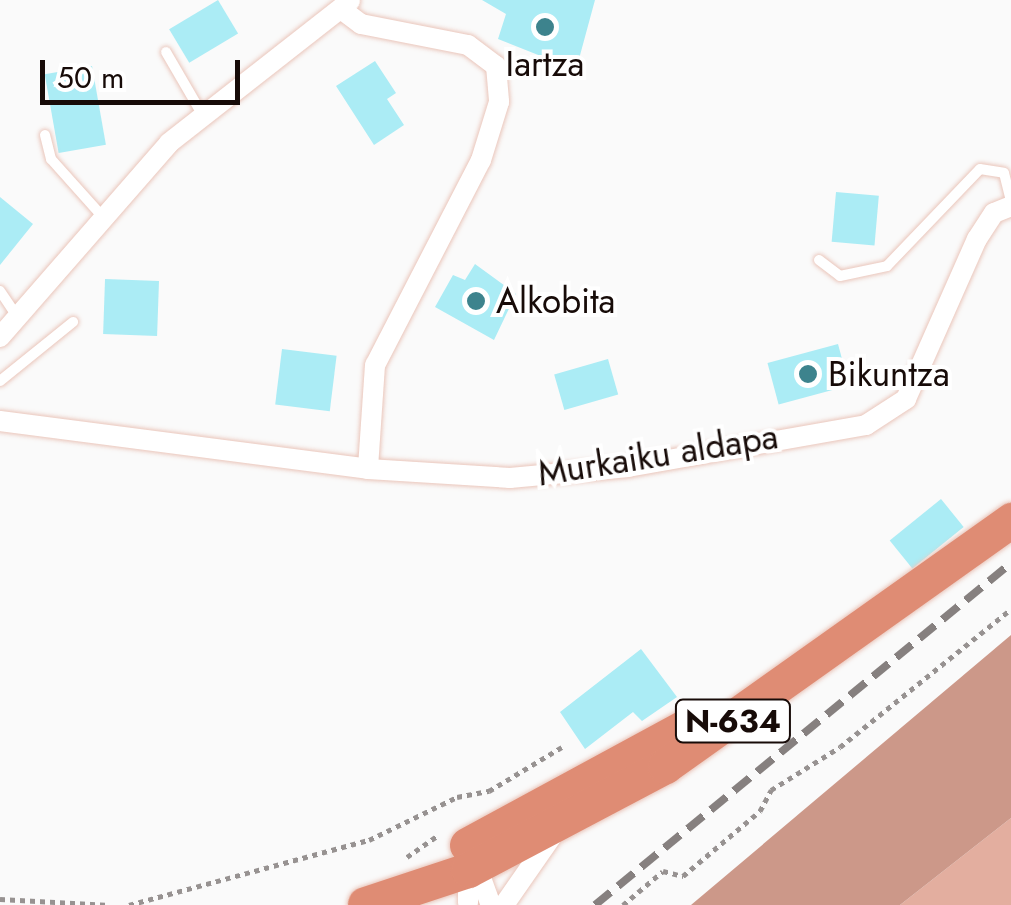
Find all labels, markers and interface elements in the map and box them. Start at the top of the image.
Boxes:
marker: Iartza [534,16,556,38]
scale bar [45,40,245,102]
place label: Iartza [506,43,584,85]
text: 50 m [57,56,124,99]
place label: Alkobita [496,280,615,322]
marker: Alkobita [465,290,487,312]
place label: Bikuntza [828,353,950,395]
marker: Bikuntza [797,363,819,385]
street label: Murkaiku aldapa [535,415,781,495]
road number: N-634 [673,694,793,748]

